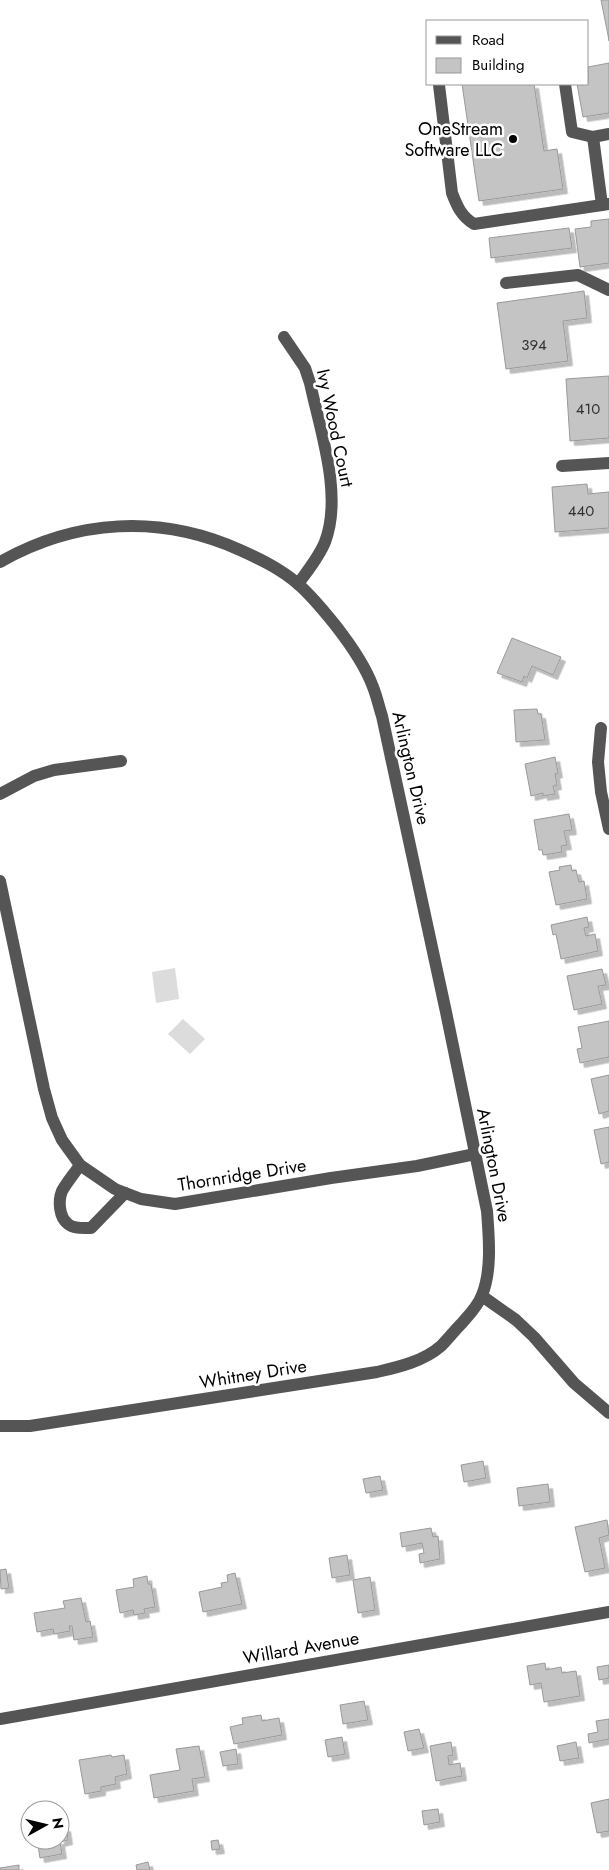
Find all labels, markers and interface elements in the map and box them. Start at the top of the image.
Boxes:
legend [426,20,589,85]
text: Road [472,29,504,51]
text: Building [472,54,524,76]
place label: OneStream Software LLC [404,116,503,163]
marker: OneStream Software LLC [507,133,519,145]
house number: 394 [521,334,547,356]
street label: Ivy Wood Court [310,367,360,490]
house number: 410 [576,398,600,420]
house number: 440 [568,500,594,522]
street label: Arlington Drive [385,709,437,827]
street label: Arlington Drive [470,1106,518,1224]
street label: Thornridge Drive [176,1152,308,1198]
street label: Whitney Drive [198,1353,308,1395]
street label: Willard Avenue [241,1625,361,1671]
north arrow [20,1800,70,1850]
text: N [47,1816,69,1830]

